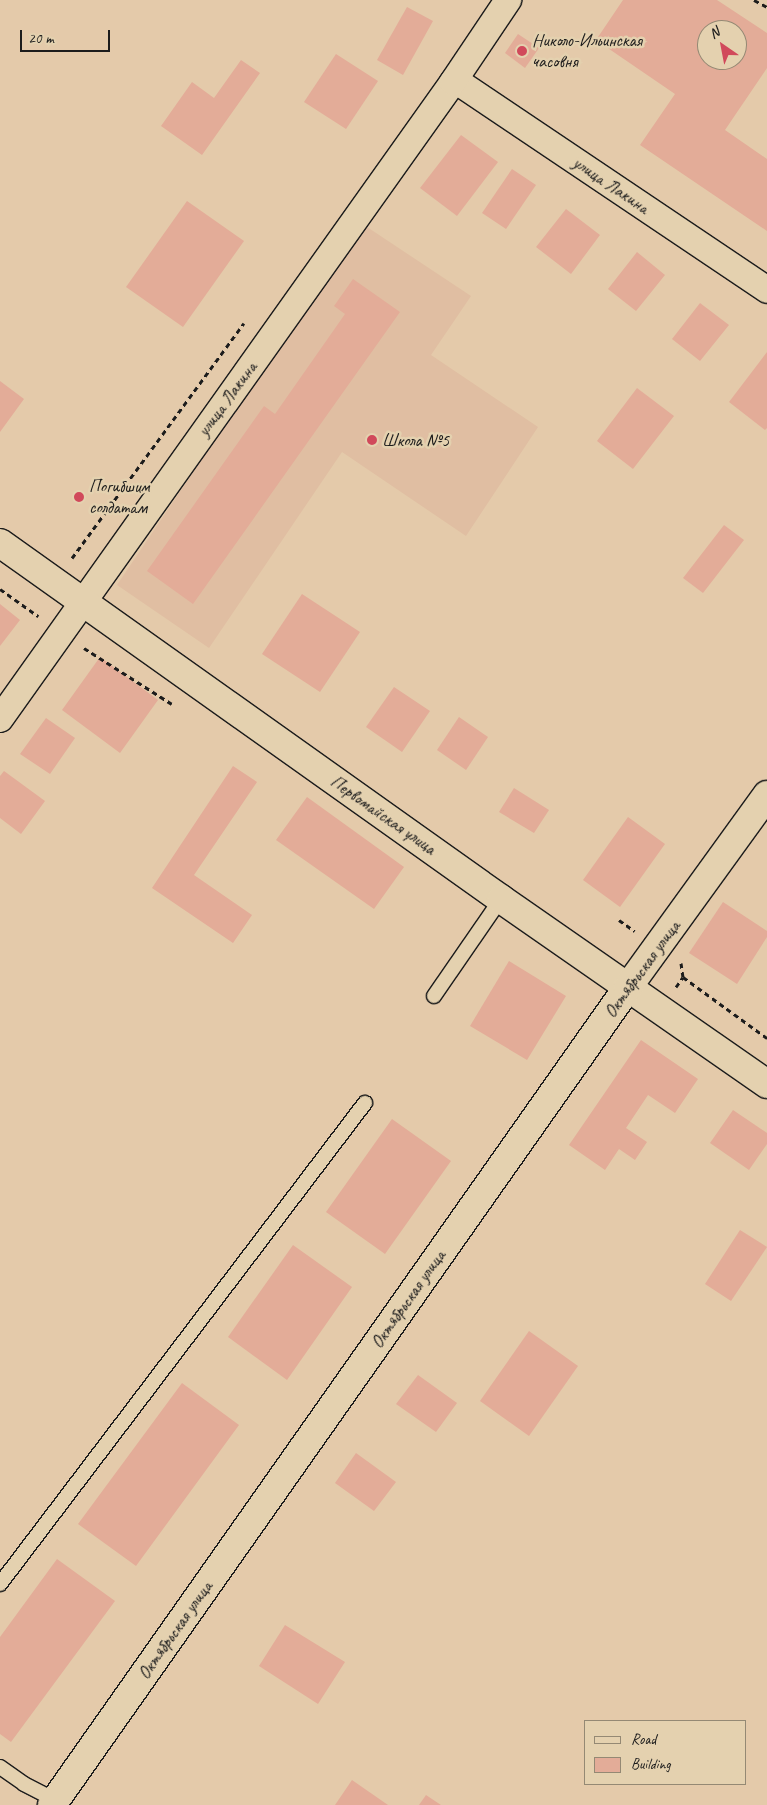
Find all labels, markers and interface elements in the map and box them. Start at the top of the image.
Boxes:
scale bar [22,20,112,52]
north arrow [697,20,747,70]
text: N [706,23,722,42]
text: 20 m [28,29,54,48]
place label: Николо-Ильинская часовня [532,30,642,72]
marker: Николо-Ильинская часовня [516,45,528,57]
street label: улица Лакина [569,152,653,218]
street label: улица Лакина [193,357,261,441]
place label: Школа №5 [382,429,449,451]
marker: Школа №5 [366,434,378,446]
place label: Погибшим солдатам [89,476,150,518]
marker: Погибшим солдатам [73,491,85,503]
street label: Первомайская улица [326,770,440,860]
street label: Октябрьская улица [599,916,685,1022]
street label: Октябрьская улица [366,1245,450,1353]
street label: Октябрьская улица [133,1576,217,1684]
legend [584,1720,747,1785]
text: Road [631,1730,656,1749]
text: Building [631,1755,670,1774]

